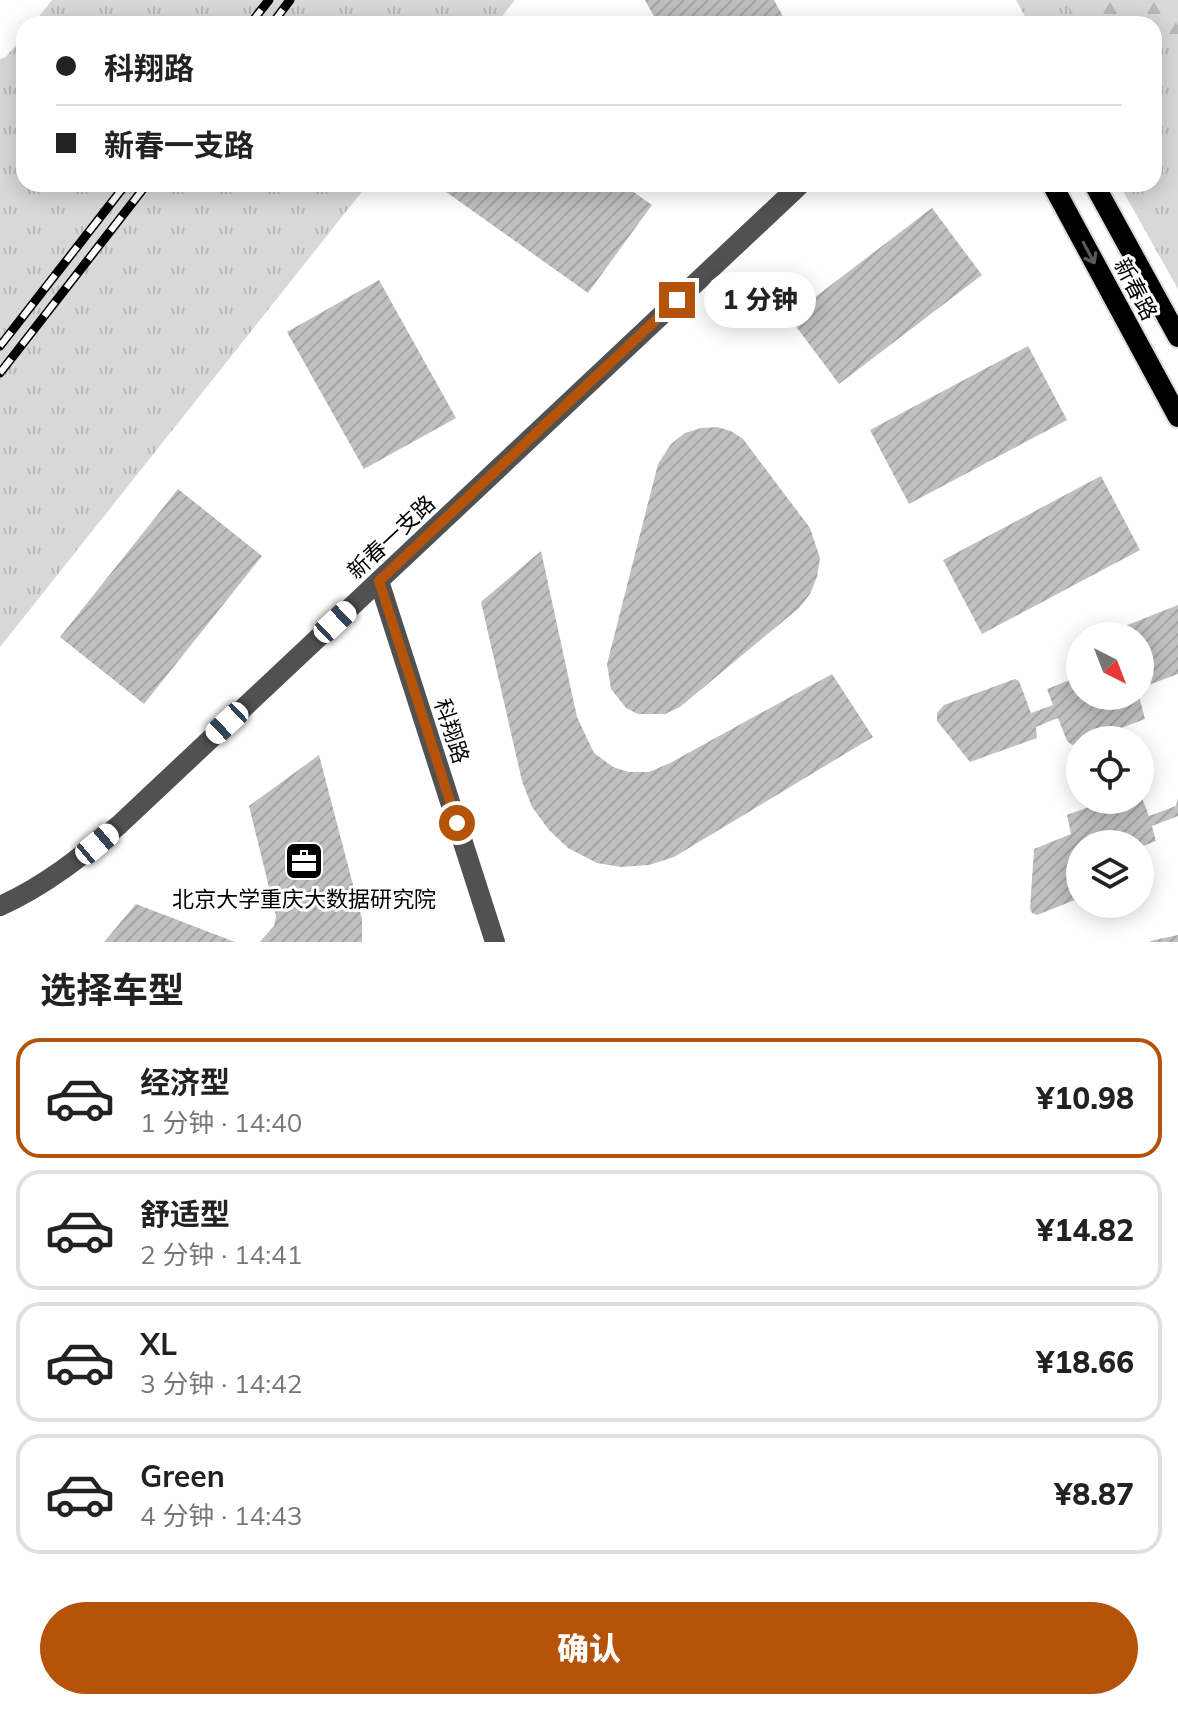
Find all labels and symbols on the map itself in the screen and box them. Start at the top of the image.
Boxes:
one-way arrow [1082,240,1097,264]
street label: 新春路 [1108,253,1164,325]
callout: 1 分钟 [705,272,817,328]
route end [659,282,695,318]
street label: 新春一支路 [341,489,441,585]
car [309,597,361,647]
north arrow [1066,622,1154,710]
street label: 科翔路 [428,695,476,767]
car [201,698,253,748]
route start [439,805,475,841]
car [71,819,123,869]
office icon: 北京大学重庆大数据研究院 [283,840,325,882]
place label: 北京大学重庆大数据研究院 [172,885,436,913]

